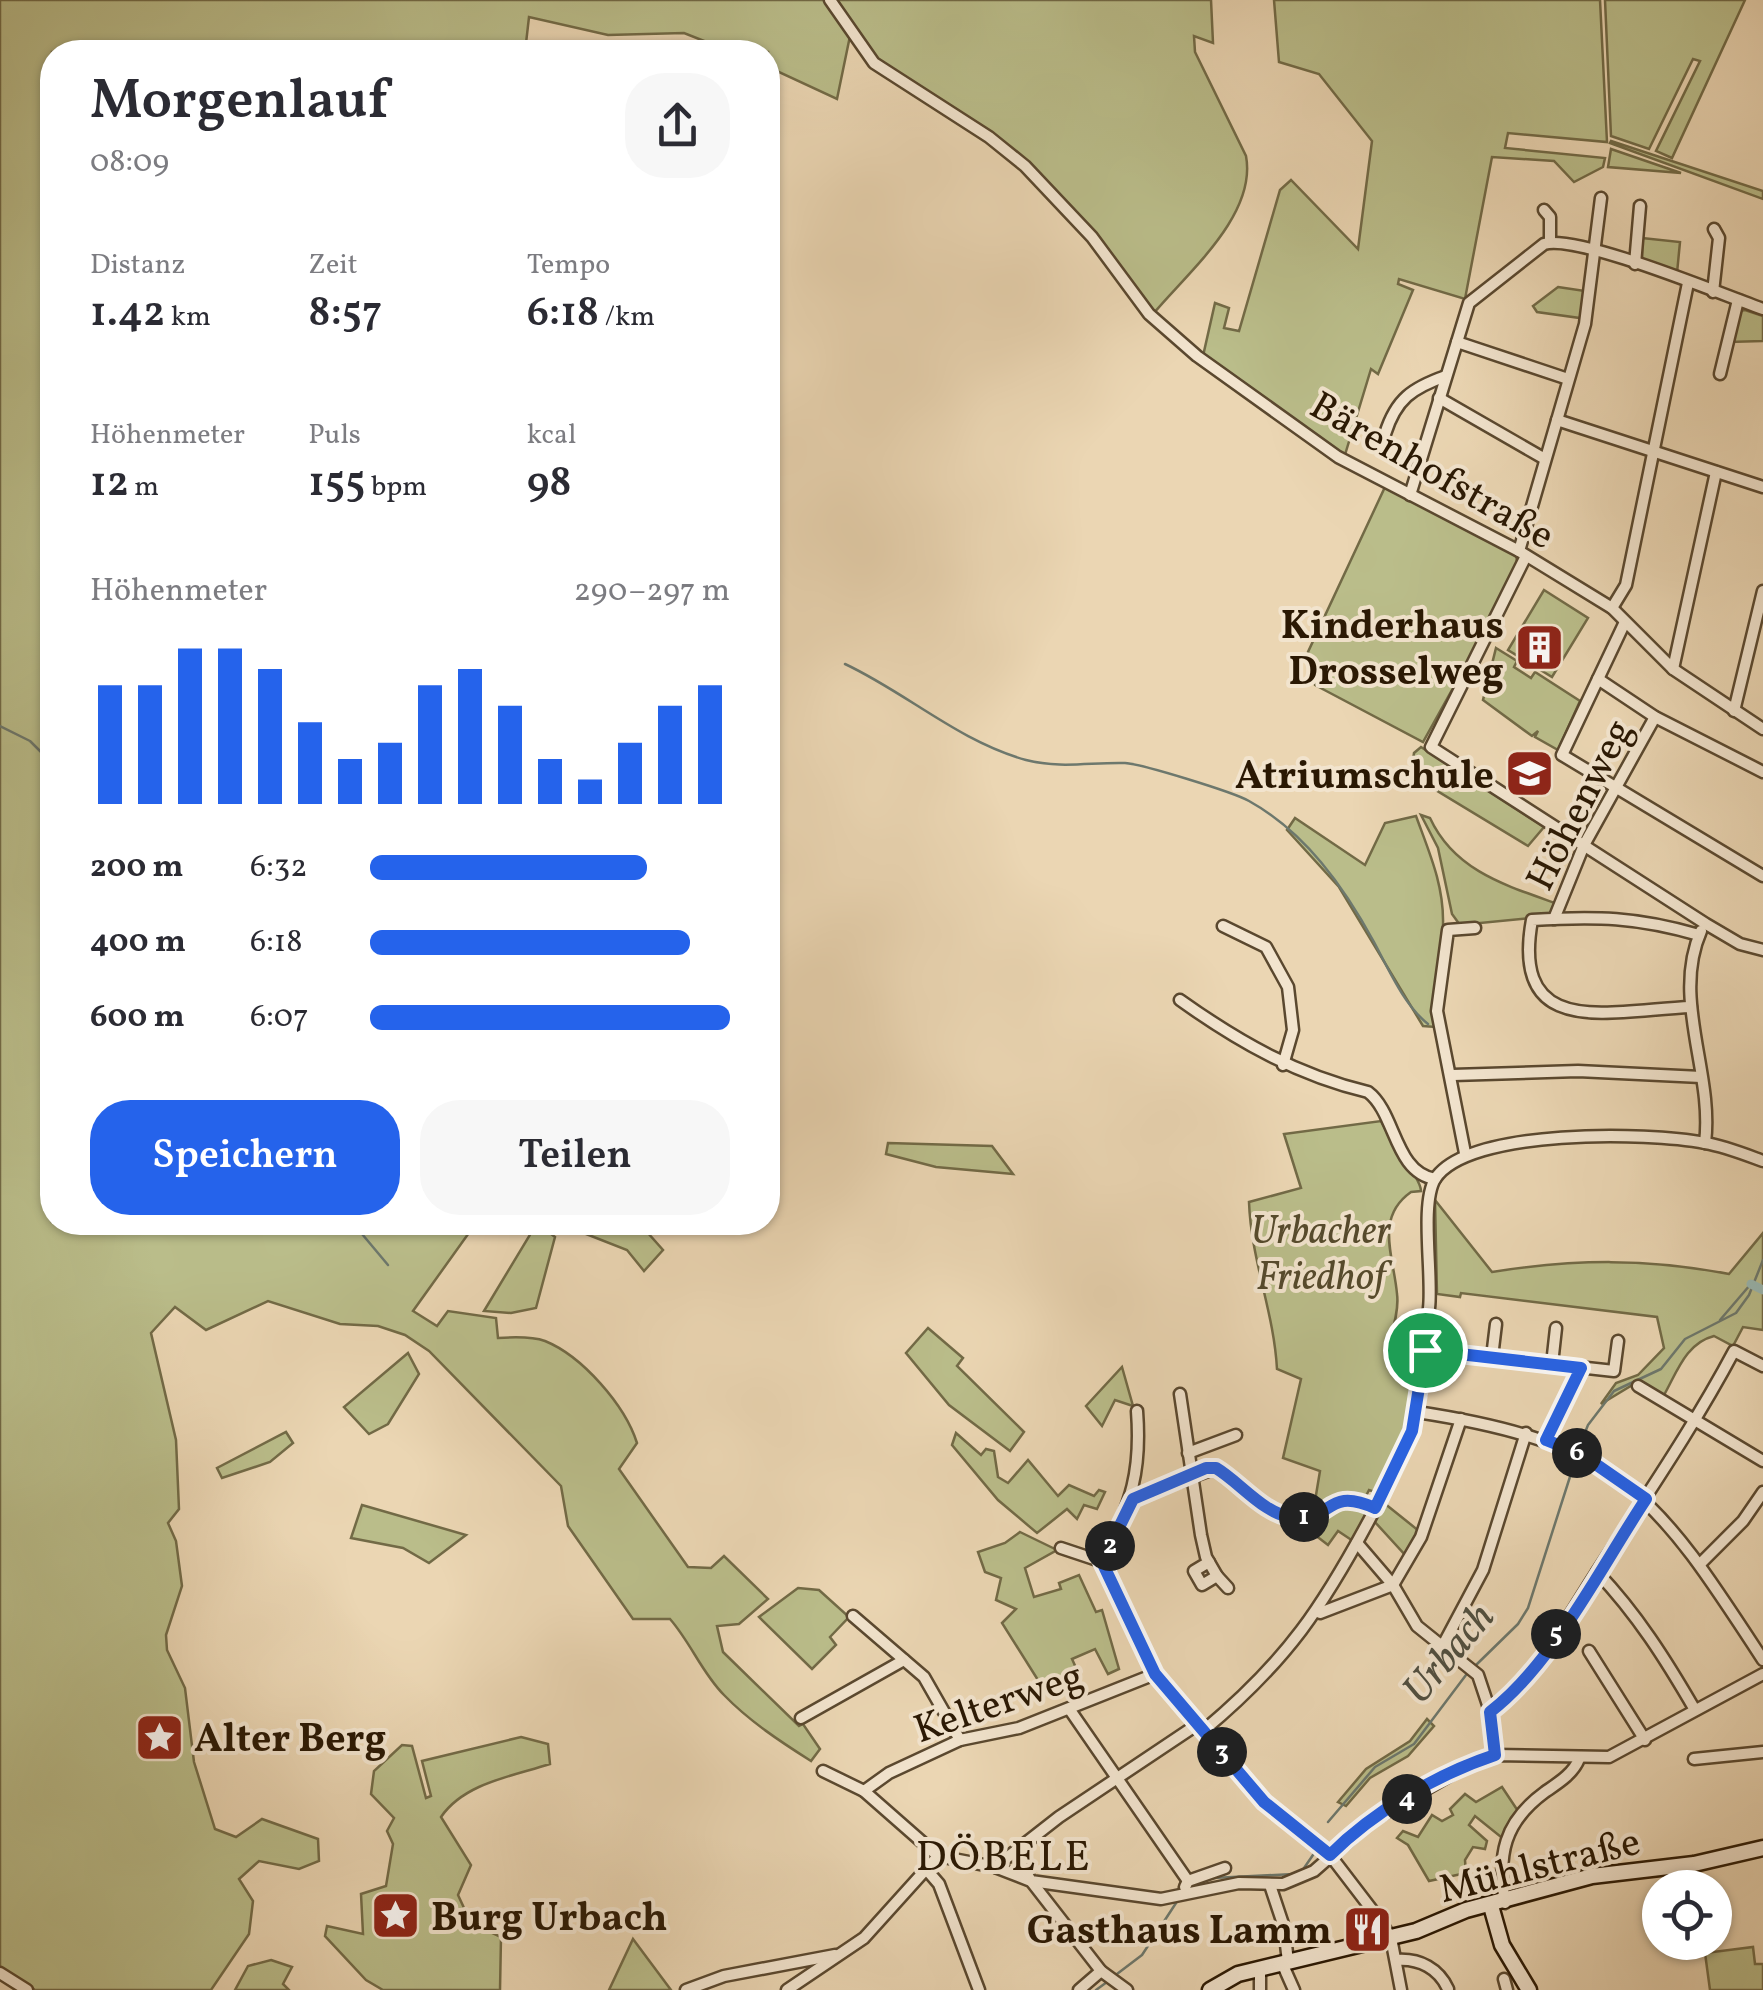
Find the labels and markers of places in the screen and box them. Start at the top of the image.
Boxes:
place label: Kinderhaus Drosselweg [1281,600,1504,702]
building icon: Kinderhaus Drosselweg [1513,621,1565,673]
school or university icon: Atriumschule [1503,748,1555,800]
place label: Atriumschule [1235,750,1494,806]
pin [1383,1308,1468,1393]
pin: 6 [1552,1428,1602,1478]
pin: 1 [1279,1492,1329,1542]
pin: 2 [1085,1521,1135,1571]
pin: 5 [1531,1609,1581,1659]
place icon: Alter Berg [133,1711,185,1763]
place label: Alter Berg [194,1713,387,1769]
pin: 3 [1197,1727,1247,1777]
pin: 4 [1382,1774,1432,1824]
place icon: Burg Urbach [370,1890,422,1942]
place label: Burg Urbach [431,1892,668,1948]
restaurant icon: Gasthaus Lamm [1341,1903,1393,1955]
place label: Gasthaus Lamm [1027,1905,1332,1961]

